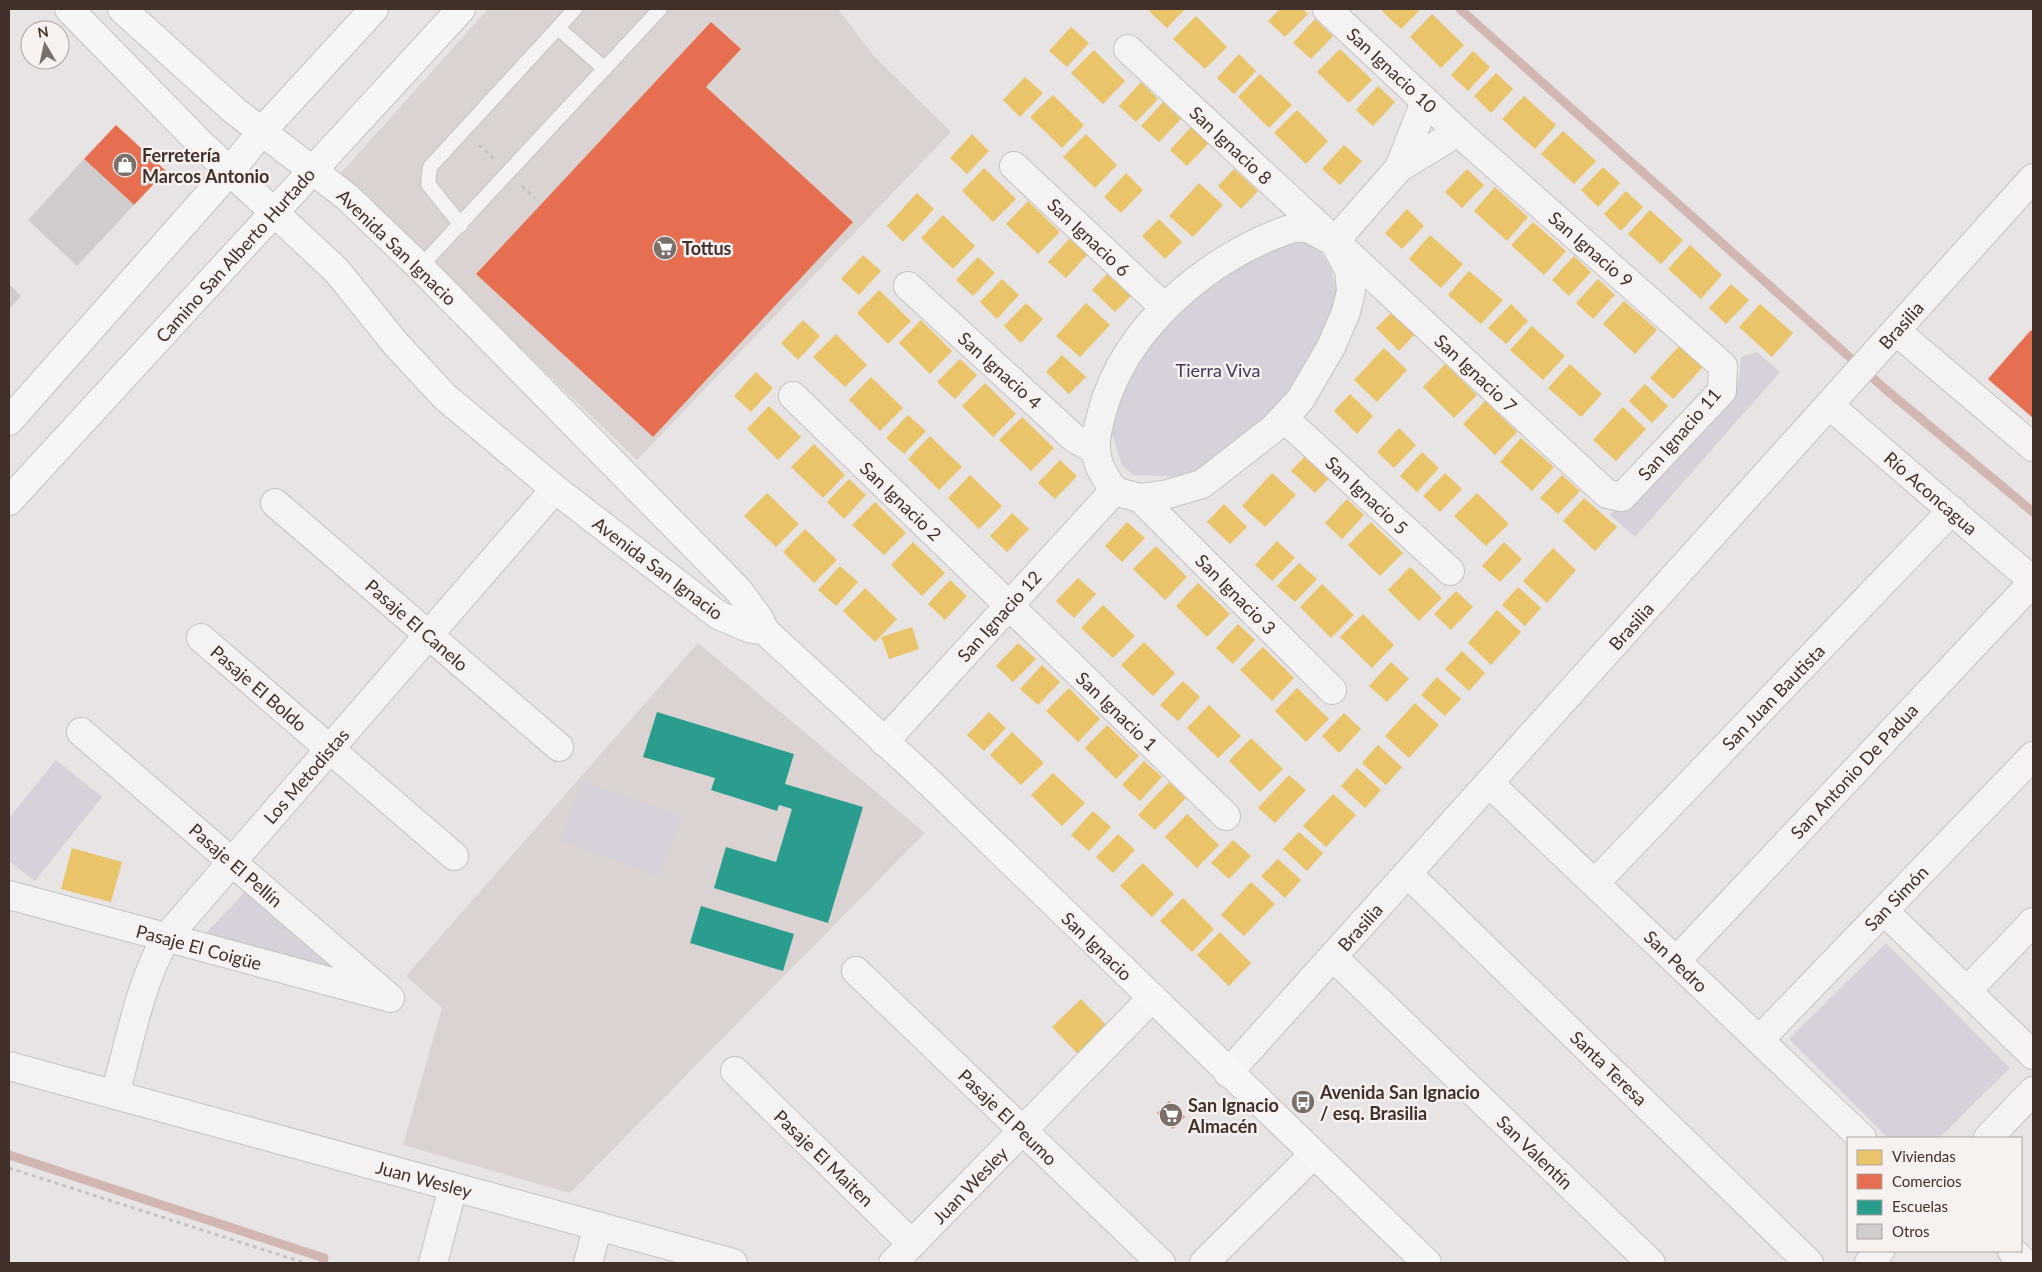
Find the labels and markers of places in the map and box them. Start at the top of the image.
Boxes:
place label: Ferretería Marcos Antonio [142,144,269,187]
shop icon: Ferretería Marcos Antonio [112,152,138,178]
supermarket icon: Tottus [652,235,678,261]
place label: Tottus [682,237,732,259]
place label: Avenida San Ignacio / esq. Brasilia [1319,1081,1480,1124]
bus stop icon: Avenida San Ignacio / esq. Brasilia [1290,1089,1316,1115]
place label: San Ignacio Almacén [1187,1094,1279,1137]
supermarket icon: San Ignacio Almacén [1158,1102,1184,1128]

